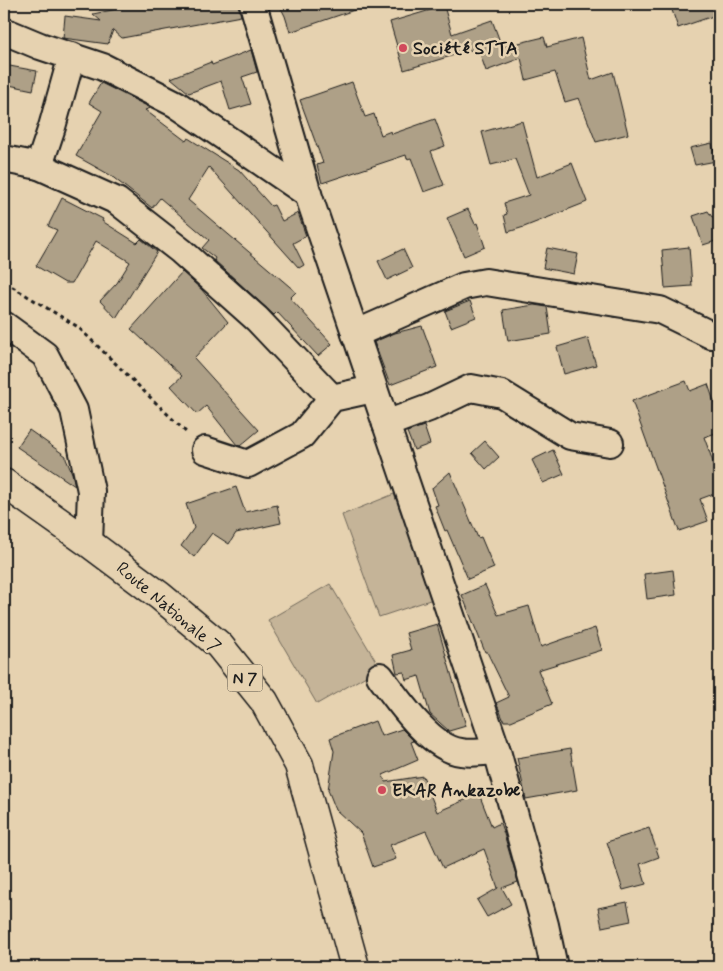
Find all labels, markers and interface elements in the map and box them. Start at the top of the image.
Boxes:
place label: Société STTA [413,37,518,61]
marker: Société STTA [397,42,409,54]
street label: Route Nationale 7 [111,557,226,659]
road number: N 7 [228,664,262,691]
place label: EKAR Ankazobe [392,779,521,803]
marker: EKAR Ankazobe [376,784,388,796]

